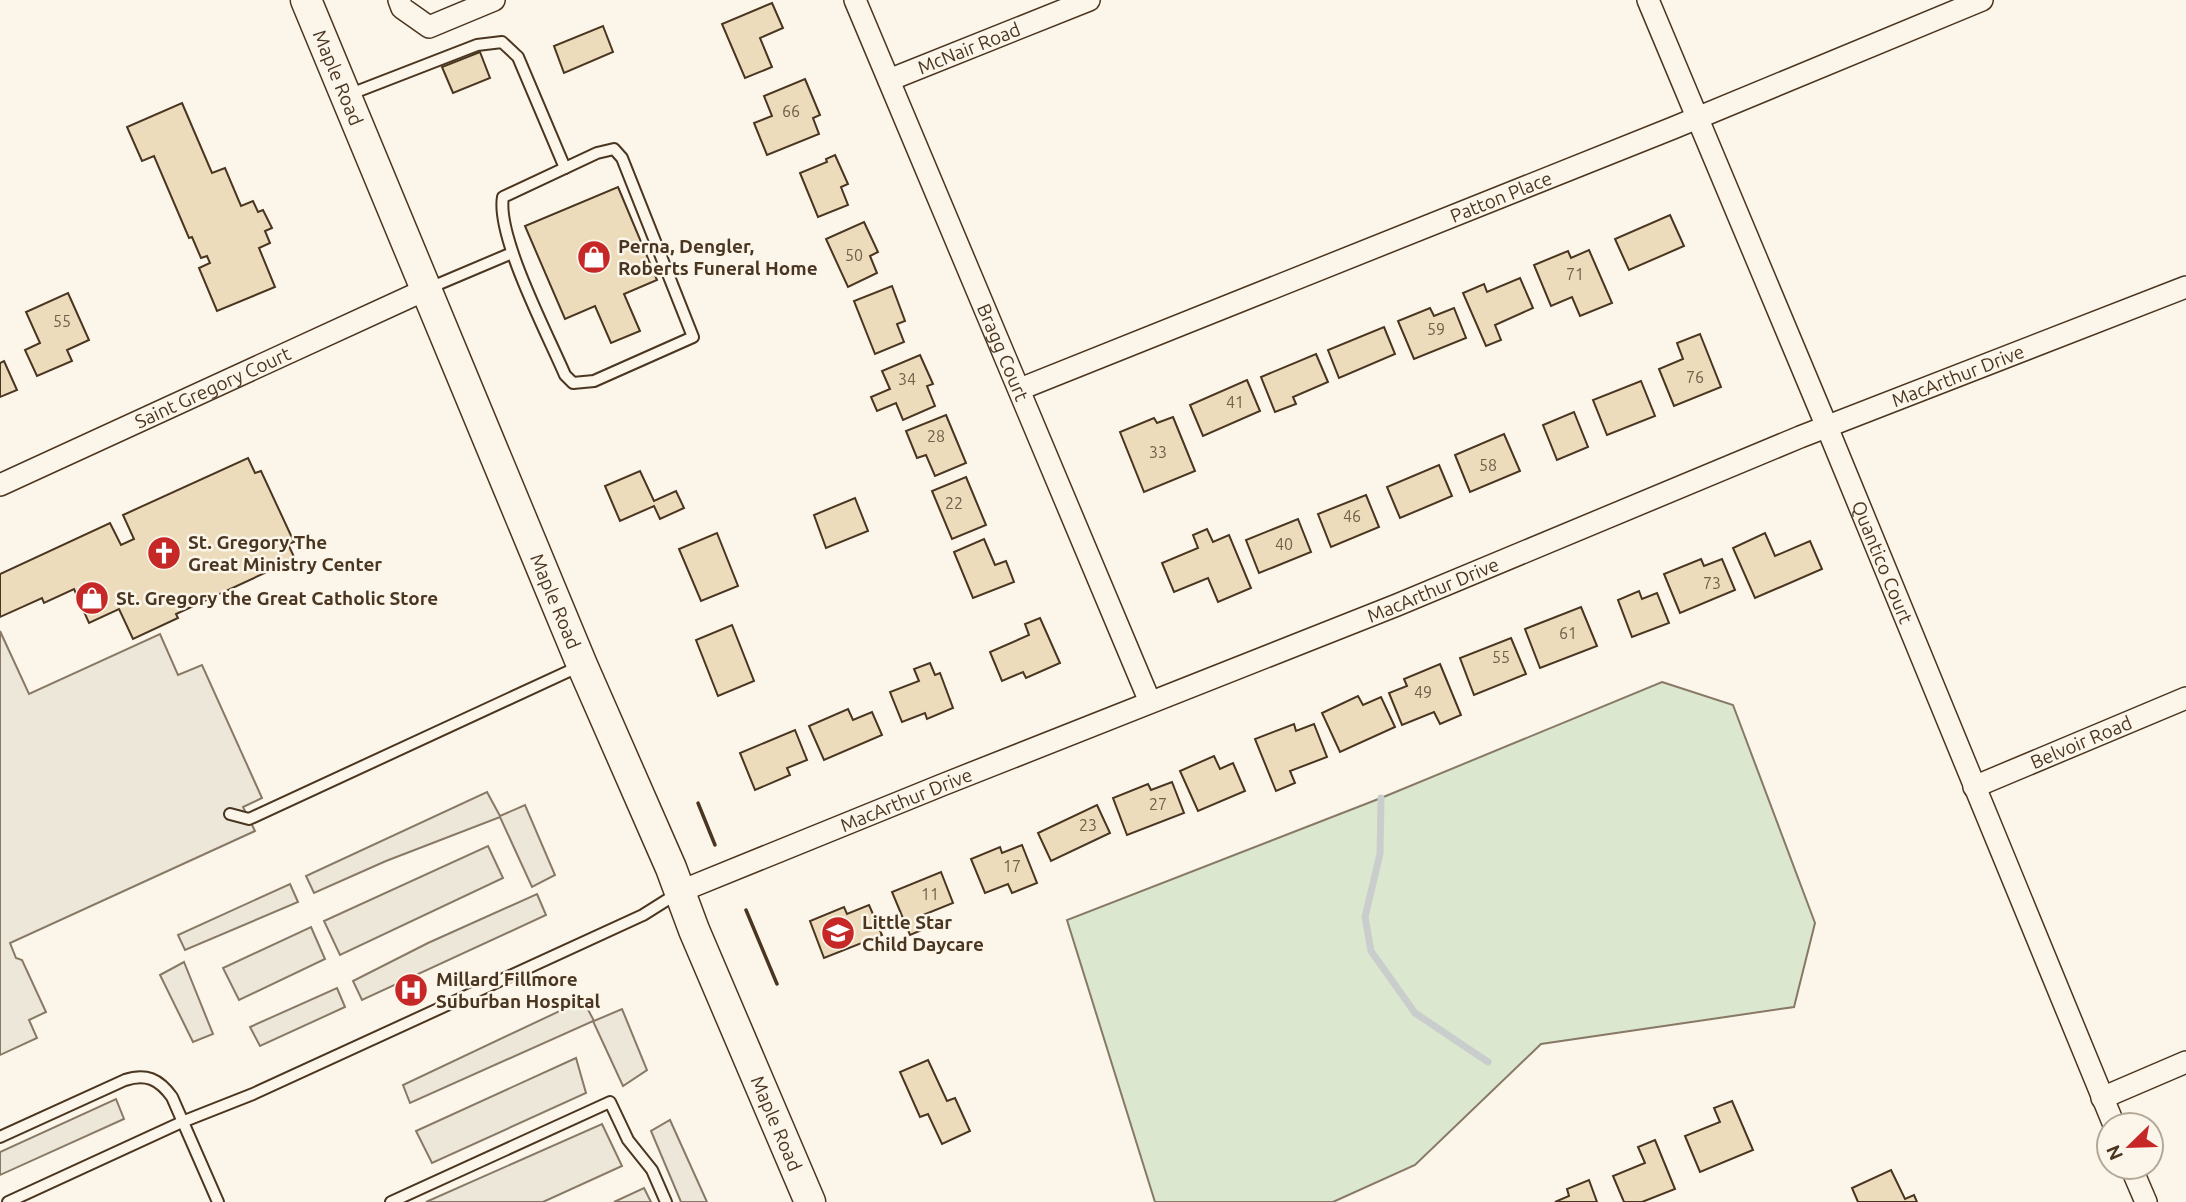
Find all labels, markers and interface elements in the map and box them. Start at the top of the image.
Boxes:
street label: McNair Road [914,18,1023,78]
street label: Maple Road [309,27,368,128]
house number: 66 [782,102,800,120]
street label: Patton Place [1447,167,1555,227]
place label: Perna, Dengler, Roberts Funeral Home [618,235,818,279]
shop icon: Perna, Dengler, Roberts Funeral Home [575,238,613,276]
house number: 50 [845,246,863,264]
house number: 71 [1566,265,1584,283]
street label: Bragg Court [973,300,1033,405]
house number: 55 [53,312,71,330]
house number: 59 [1427,320,1445,338]
street label: MacArthur Drive [1888,340,2027,411]
street label: Saint Gregory Court [131,342,294,433]
house number: 76 [1686,368,1704,386]
house number: 34 [898,370,916,388]
house number: 41 [1226,393,1244,411]
house number: 28 [927,427,945,445]
house number: 33 [1149,443,1167,461]
house number: 58 [1479,456,1497,474]
house number: 22 [945,494,963,512]
street label: Quantico Court [1847,497,1918,627]
house number: 46 [1343,507,1361,525]
place label: St. Gregory The Great Ministry Center [188,531,382,575]
church icon: St. Gregory The Great Ministry Center [145,534,183,572]
house number: 40 [1275,535,1293,553]
street label: Maple Road [526,550,585,652]
street label: MacArthur Drive [1364,553,1502,627]
house number: 73 [1703,574,1721,592]
shop icon: St. Gregory the Great Catholic Store [73,579,111,617]
place label: St. Gregory the Great Catholic Store [116,587,438,609]
house number: 61 [1559,624,1577,642]
house number: 55 [1492,648,1510,666]
house number: 49 [1414,683,1432,701]
street label: Belvoir Road [2027,711,2135,773]
street label: MacArthur Drive [837,763,975,836]
house number: 27 [1149,795,1167,813]
house number: 23 [1079,816,1097,834]
house number: 17 [1003,857,1021,875]
house number: 11 [921,885,939,903]
place label: Little Star Child Daycare [862,911,984,955]
school or university icon: Little Star Child Daycare [819,914,857,952]
place label: Millard Fillmore Suburban Hospital [436,968,601,1012]
hospital icon: Millard Fillmore Suburban Hospital [392,971,430,1009]
street label: Maple Road [747,1073,806,1174]
north arrow [2095,1111,2165,1181]
text: N [2101,1142,2127,1163]

